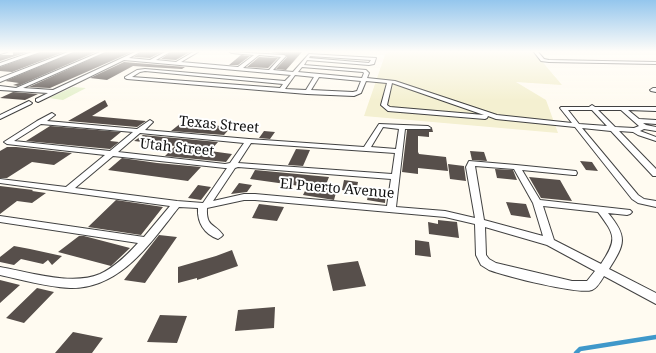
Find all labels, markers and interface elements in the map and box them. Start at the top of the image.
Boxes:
street label: Texas Street [178,113,260,137]
street label: Utah Street [139,136,215,160]
street label: El Puerto Avenue [279,176,395,202]

